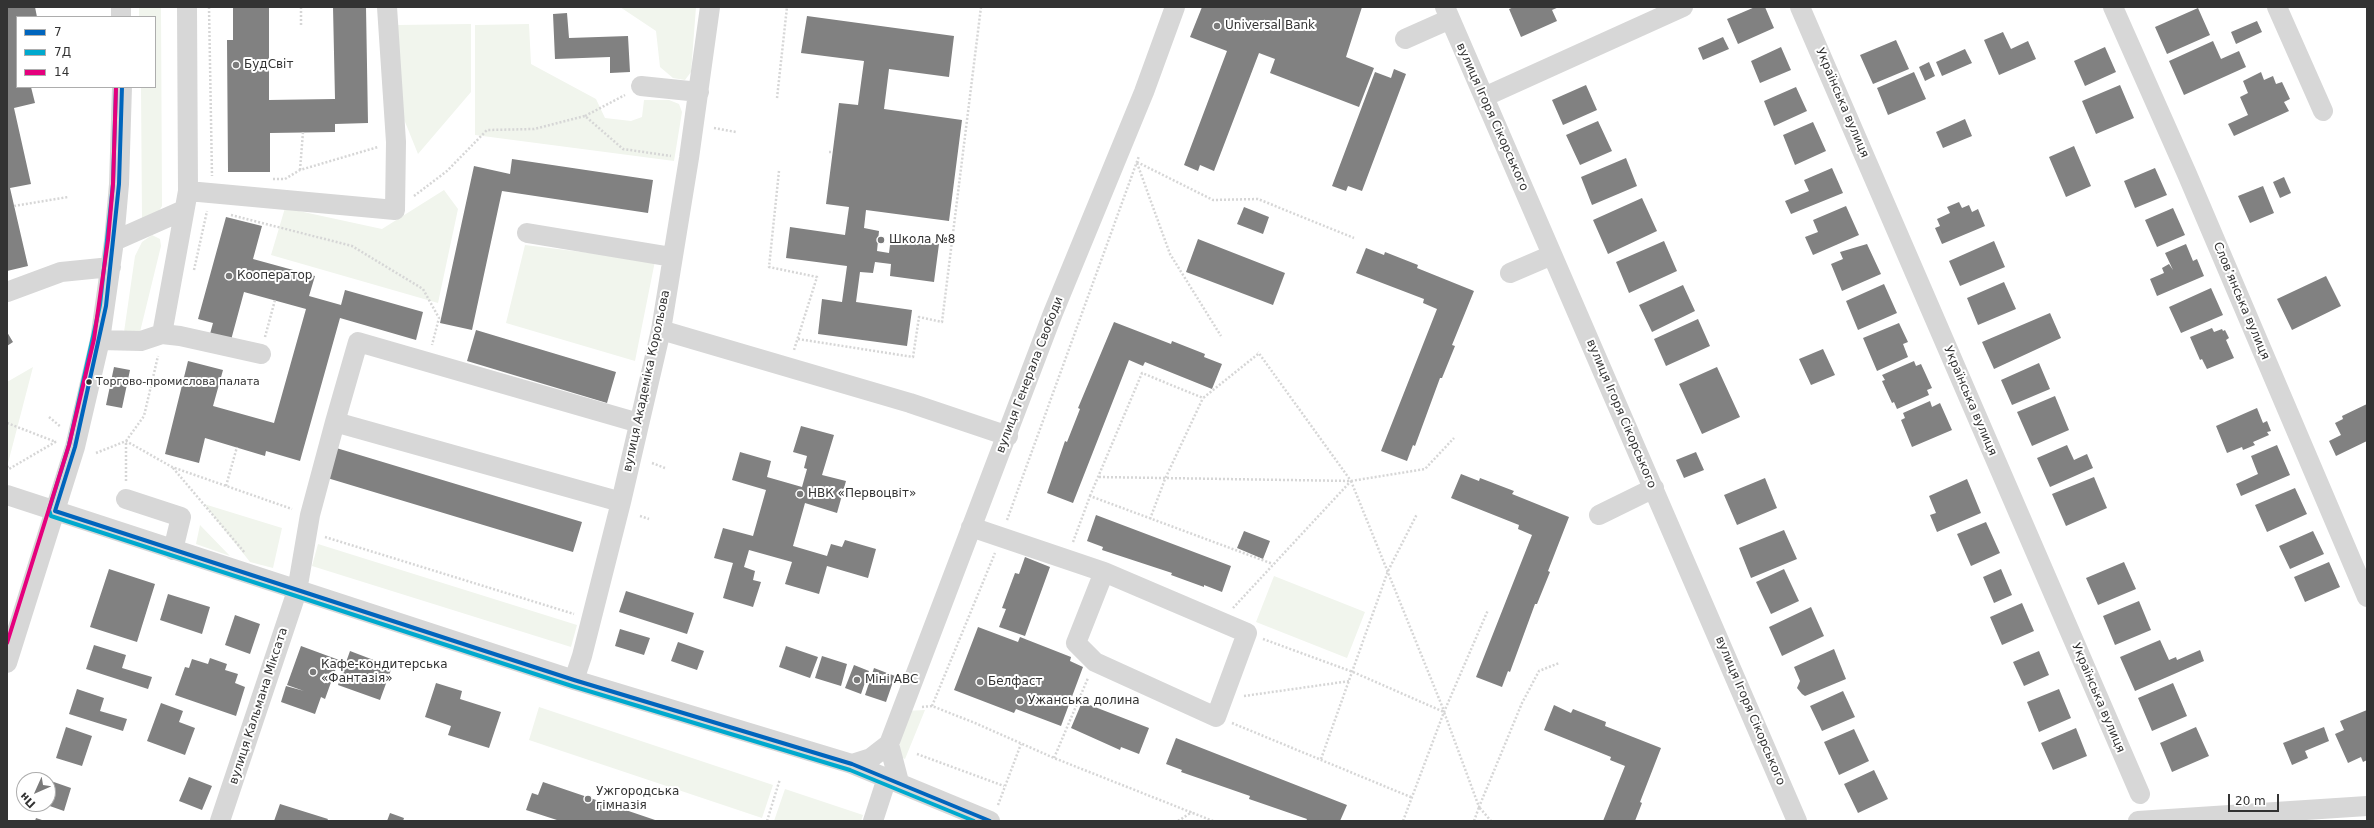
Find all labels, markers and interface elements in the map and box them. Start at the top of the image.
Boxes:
legend [16,16,156,88]
place label: Universal Bank [1225,19,1315,33]
marker: Universal Bank [1212,21,1222,31]
text: 7 [54,25,62,39]
street label: вулиця Ігоря Сікорського [1453,41,1531,193]
text: 7Д [54,45,71,59]
street label: Українська вулиця [1812,46,1872,160]
place label: БудСвiт [244,58,293,72]
marker: БудСвiт [231,60,241,70]
text: 14 [54,65,69,79]
place label: Школа №8 [889,233,955,247]
marker: Школа №8 [876,235,886,245]
street label: Словʼянська вулиця [2210,240,2272,362]
place label: Кооператор [237,269,312,283]
marker: Кооператор [224,271,234,281]
street label: вулиця Академіка Корольова [621,289,673,473]
street label: вулиця Генерала Свободи [993,295,1067,455]
street label: вулиця Ігоря Сікорського [1583,337,1659,491]
street label: Українська вулиця [1940,344,2000,458]
place label: Торгово-промислова палата [96,375,260,389]
marker: Торгово-промислова палата [84,377,94,387]
place label: НВК «Первоцвіт» [808,487,916,501]
marker: НВК «Первоцвіт» [795,489,805,499]
street label: вулиця Кальмана Міксата [227,626,291,786]
street label: вулиця Ігоря Сікорського [1712,634,1788,788]
street label: Українська вулиця [2068,641,2128,755]
place label: Кафе-кондитерська «Фантазія» [321,658,448,686]
marker: Кафе-кондитерська «Фантазія» [308,667,318,677]
place label: Міні ABC [865,673,918,687]
marker: Міні ABC [852,675,862,685]
place label: Белфаст [988,675,1042,689]
marker: Белфаст [975,677,985,687]
place label: Ужанська долина [1028,694,1140,708]
marker: Ужанська долина [1015,696,1025,706]
north arrow [16,772,56,812]
place label: Ужгородська гімназія [596,785,679,813]
scale bar [2230,786,2281,812]
text: Пн [17,790,38,811]
marker: Ужгородська гімназія [583,794,593,804]
text: 20 m [2235,794,2266,808]

